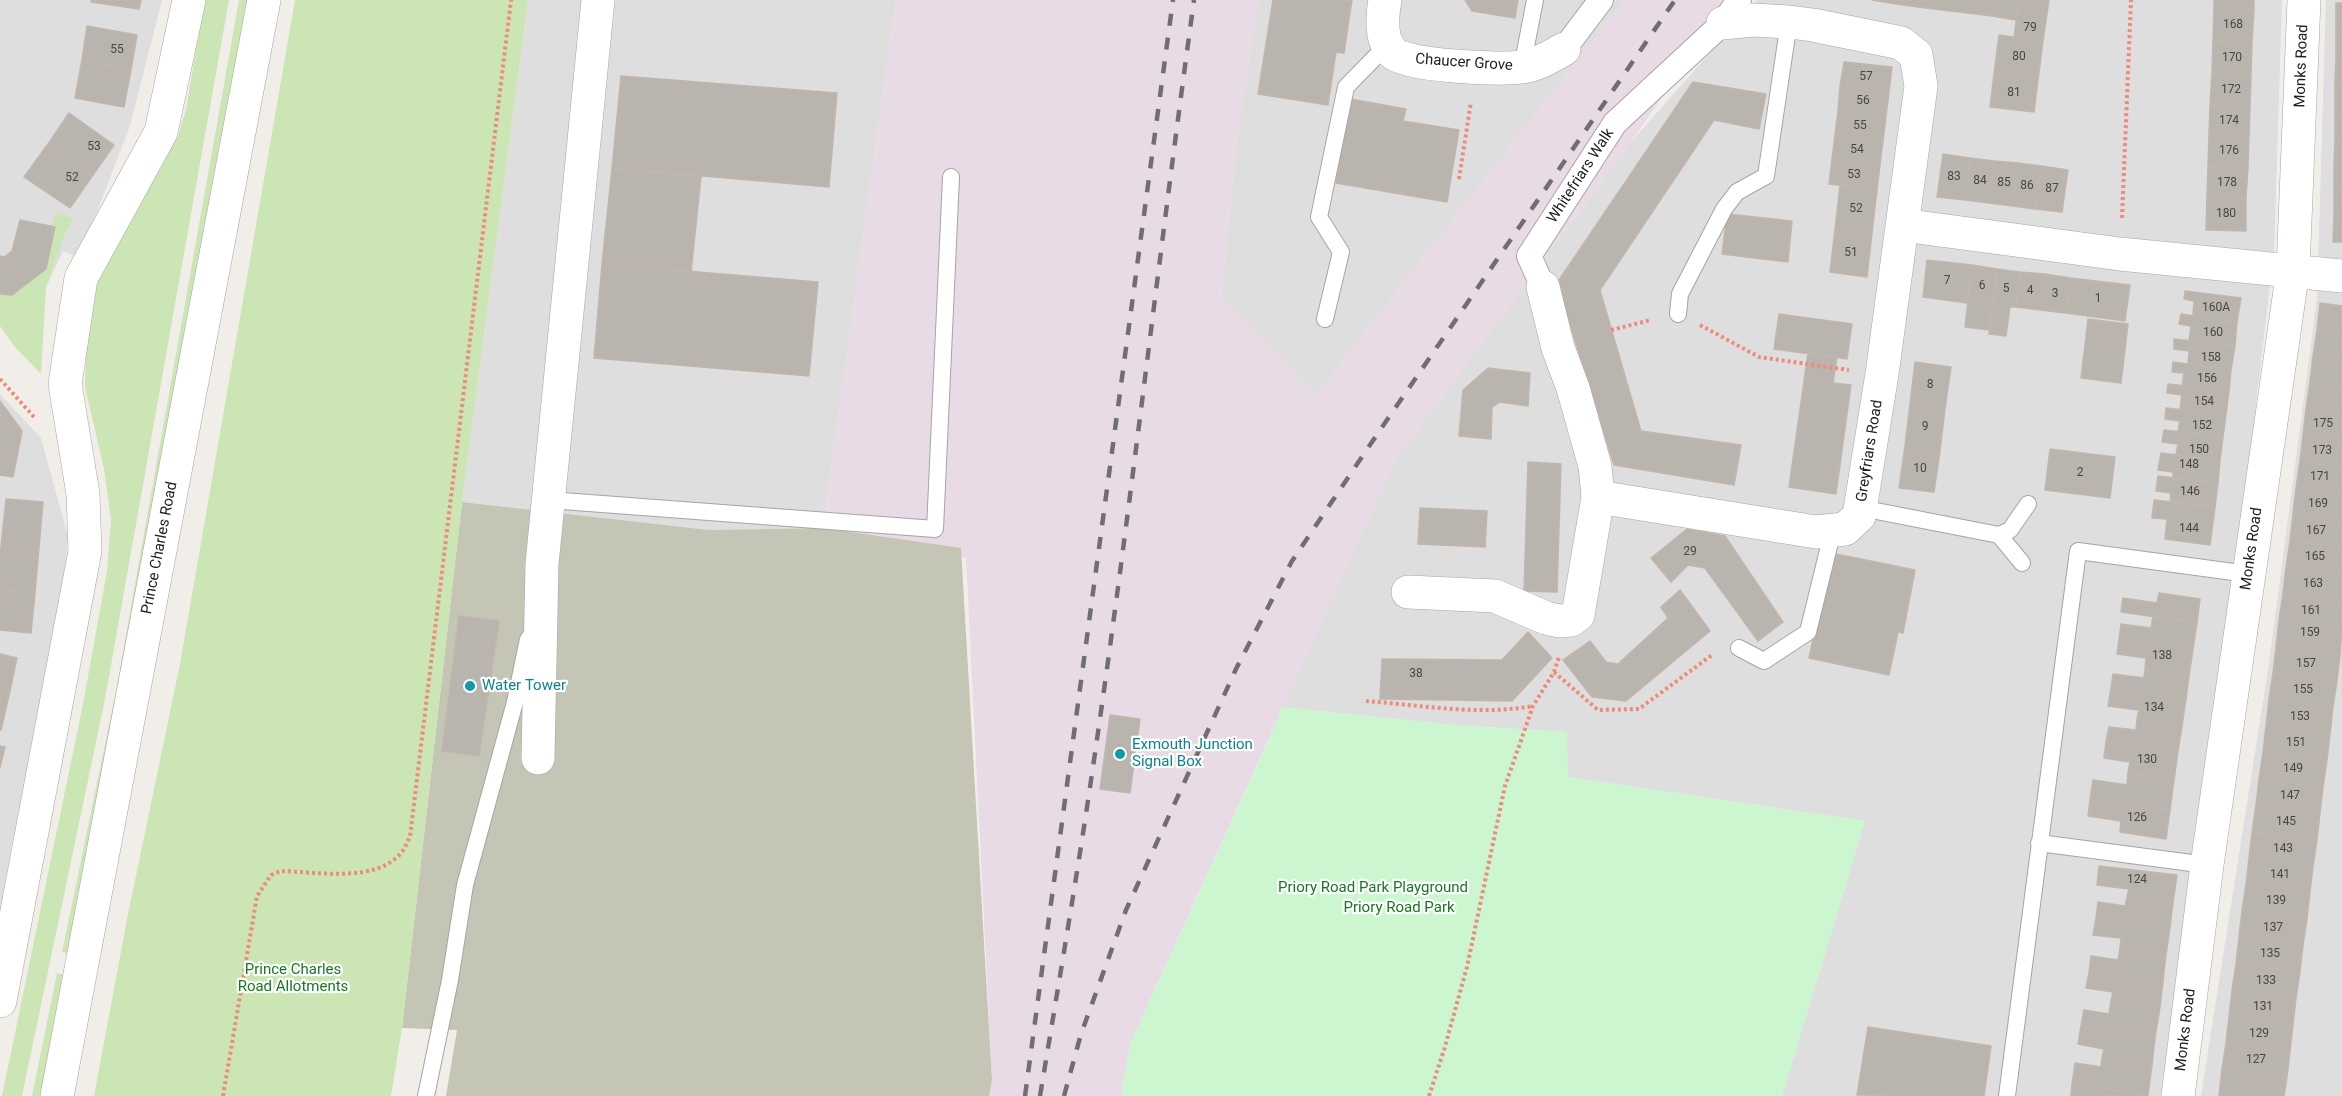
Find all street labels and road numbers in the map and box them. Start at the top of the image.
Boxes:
street label: Monks Road [2292,24,2312,108]
street label: Chaucer Grove [1415,51,1513,75]
street label: Whitefriars Walk [1544,125,1618,227]
street label: Greyfriars Road [1853,399,1887,503]
street label: Prince Charles Road [138,480,182,616]
street label: Monks Road [2237,506,2267,592]
street label: Monks Road [2172,988,2200,1072]

